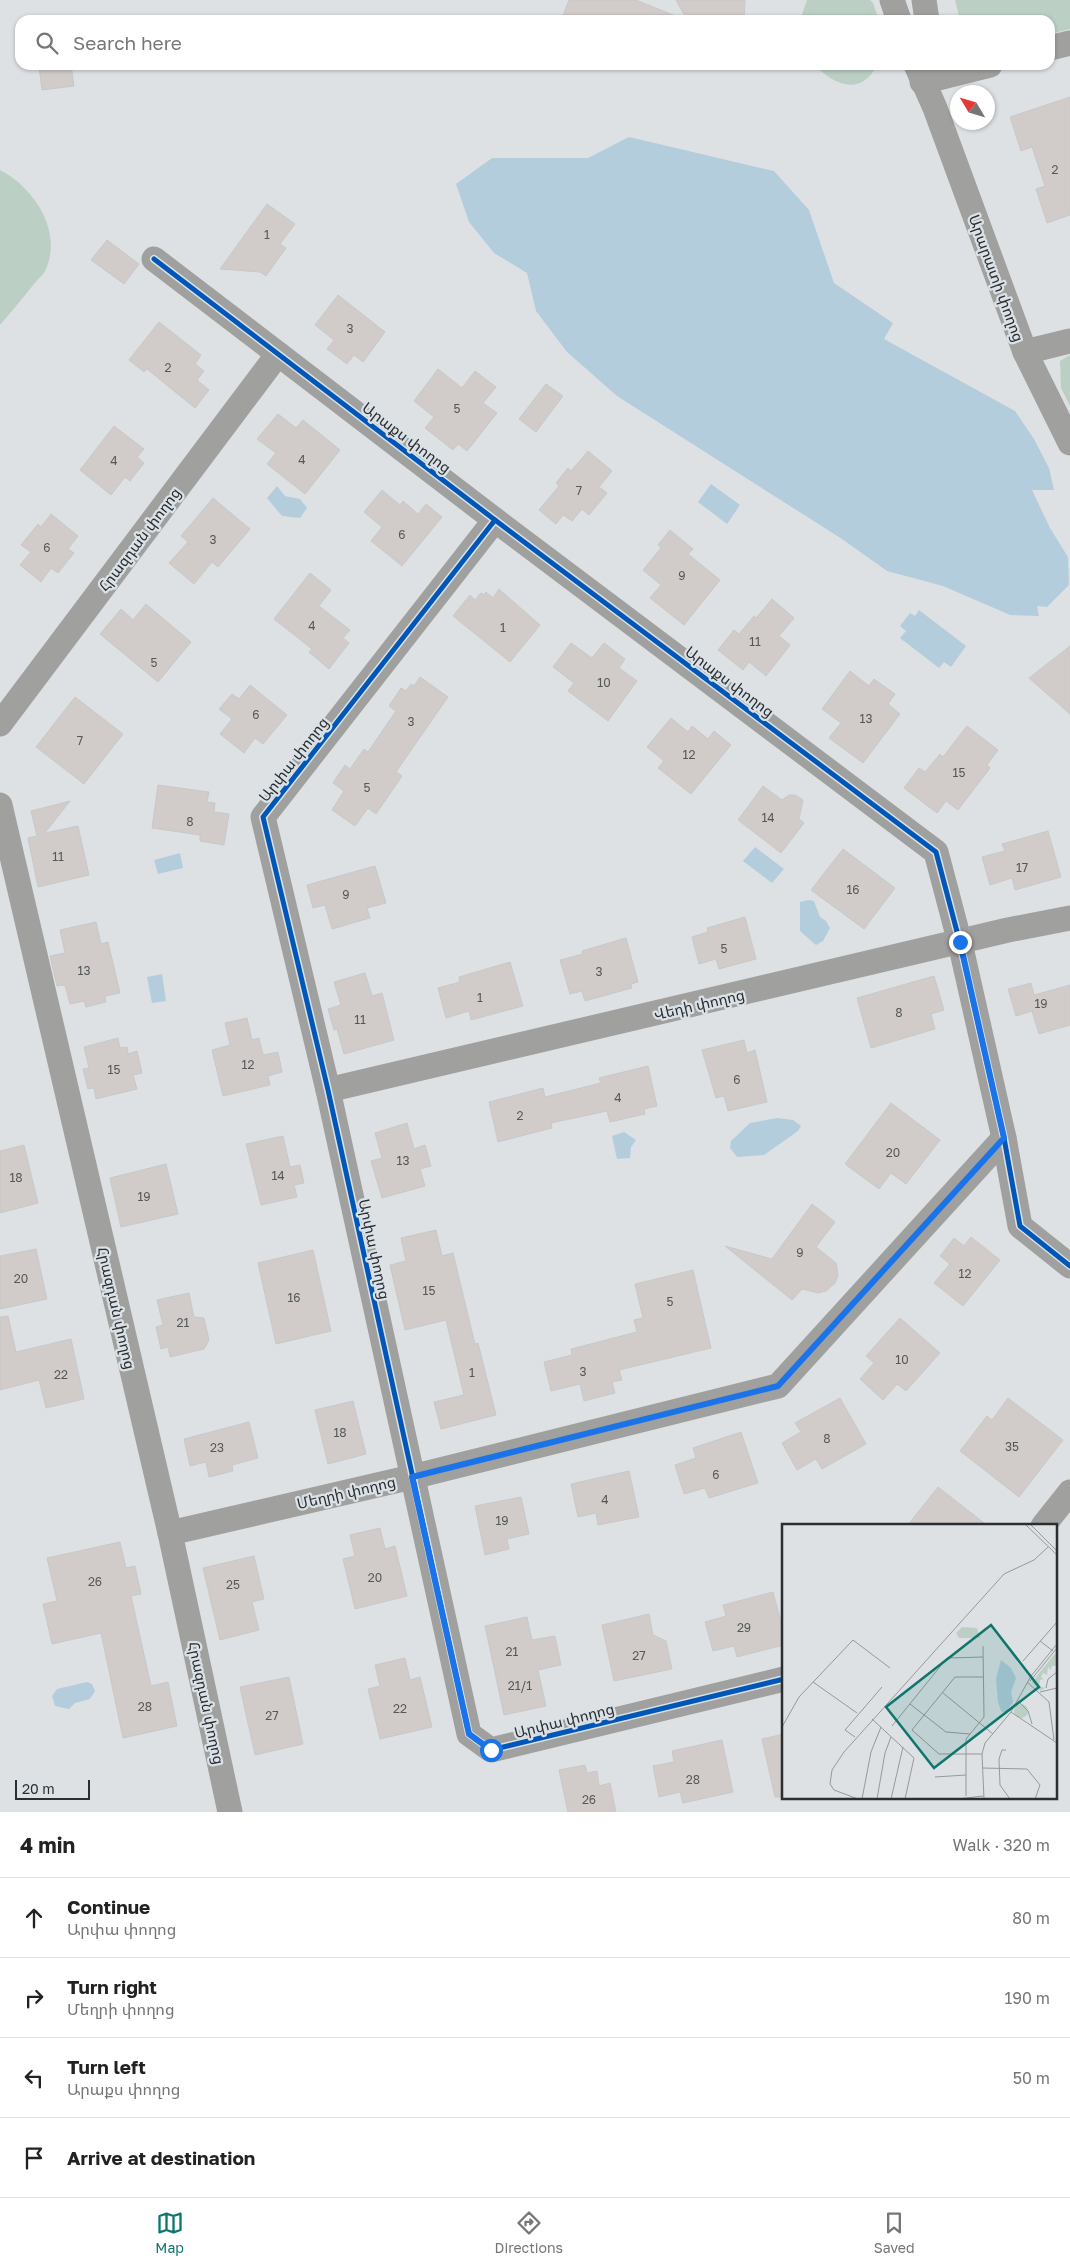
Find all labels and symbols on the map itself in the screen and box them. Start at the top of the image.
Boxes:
north arrow [950,85,995,130]
house number: 2 [1052,162,1059,177]
street label: Արարատի փողոց [965,212,1028,344]
house number: 1 [264,227,270,242]
house number: 3 [346,321,354,336]
house number: 2 [165,360,172,375]
street label: Արաքս փողոց [359,398,455,477]
house number: 5 [454,401,461,416]
house number: 4 [298,452,306,467]
house number: 4 [110,453,118,468]
house number: 7 [576,483,582,498]
street label: Հրազդան փողոց [94,484,185,595]
house number: 6 [398,527,406,542]
house number: 3 [209,532,217,547]
house number: 6 [43,540,51,555]
house number: 9 [678,568,686,583]
house number: 4 [308,618,316,633]
house number: 1 [500,620,506,635]
house number: 11 [749,634,761,649]
street label: Արաքս փողոց [682,642,778,721]
house number: 5 [151,655,158,670]
house number: 10 [597,675,611,690]
house number: 6 [252,707,260,722]
house number: 13 [860,711,872,726]
street label: Արփա փողոց [254,713,332,806]
house number: 3 [407,714,415,729]
house number: 7 [77,733,83,748]
house number: 12 [683,747,695,762]
house number: 15 [953,765,965,780]
house number: 5 [364,780,371,795]
house number: 14 [761,810,775,825]
house number: 8 [186,814,194,829]
house number: 11 [52,849,64,864]
house number: 17 [1016,860,1028,875]
house number: 16 [846,882,860,897]
house number: 9 [342,887,350,902]
route end [949,931,972,954]
house number: 5 [721,941,728,956]
house number: 13 [78,963,90,978]
house number: 3 [595,964,603,979]
street label: Վեդի փողոց [652,985,746,1024]
house number: 1 [477,990,483,1005]
house number: 19 [1034,996,1048,1011]
house number: 8 [895,1005,903,1020]
house number: 11 [354,1012,366,1027]
house number: 12 [242,1057,254,1072]
house number: 15 [108,1062,120,1077]
house number: 6 [733,1072,741,1087]
house number: 4 [614,1090,622,1105]
house number: 2 [517,1108,524,1123]
house number: 20 [886,1145,900,1160]
house number: 13 [397,1153,409,1168]
house number: 14 [271,1168,285,1183]
house number: 18 [9,1170,23,1185]
house number: 19 [137,1189,151,1204]
street label: Արփա փողոց [355,1197,394,1301]
street label: Հրազդան փողոց [93,1245,140,1371]
house number: 9 [796,1245,804,1260]
house number: 12 [959,1266,971,1281]
house number: 20 [14,1271,28,1286]
house number: 15 [423,1283,435,1298]
house number: 16 [287,1290,301,1305]
house number: 5 [667,1294,674,1309]
house number: 21 [177,1315,190,1330]
house number: 10 [895,1352,909,1367]
house number: 3 [579,1364,587,1379]
house number: 1 [469,1365,475,1380]
house number: 22 [54,1367,68,1382]
house number: 18 [333,1425,347,1440]
house number: 8 [823,1431,831,1446]
house number: 35 [1005,1439,1019,1454]
house number: 23 [210,1440,224,1455]
house number: 6 [712,1467,720,1482]
street label: Մեղրի փողոց [295,1472,397,1513]
house number: 4 [601,1492,609,1507]
house number: 19 [495,1513,509,1528]
inset map [782,1524,1058,1800]
house number: 20 [368,1570,382,1585]
house number: 26 [88,1574,102,1589]
house number: 25 [226,1577,240,1592]
house number: 29 [737,1620,751,1635]
street label: Հրազդան փողոց [184,1640,229,1766]
house number: 21 [506,1644,519,1659]
house number: 27 [632,1648,646,1663]
house number: 21/1 [508,1678,532,1693]
house number: 28 [138,1699,152,1714]
street label: Արփա փողոց [512,1699,616,1742]
house number: 22 [393,1701,407,1716]
house number: 27 [265,1708,279,1723]
route start [480,1739,503,1762]
house number: 28 [686,1772,700,1787]
scale bar [15,1777,90,1800]
house number: 26 [582,1792,596,1807]

